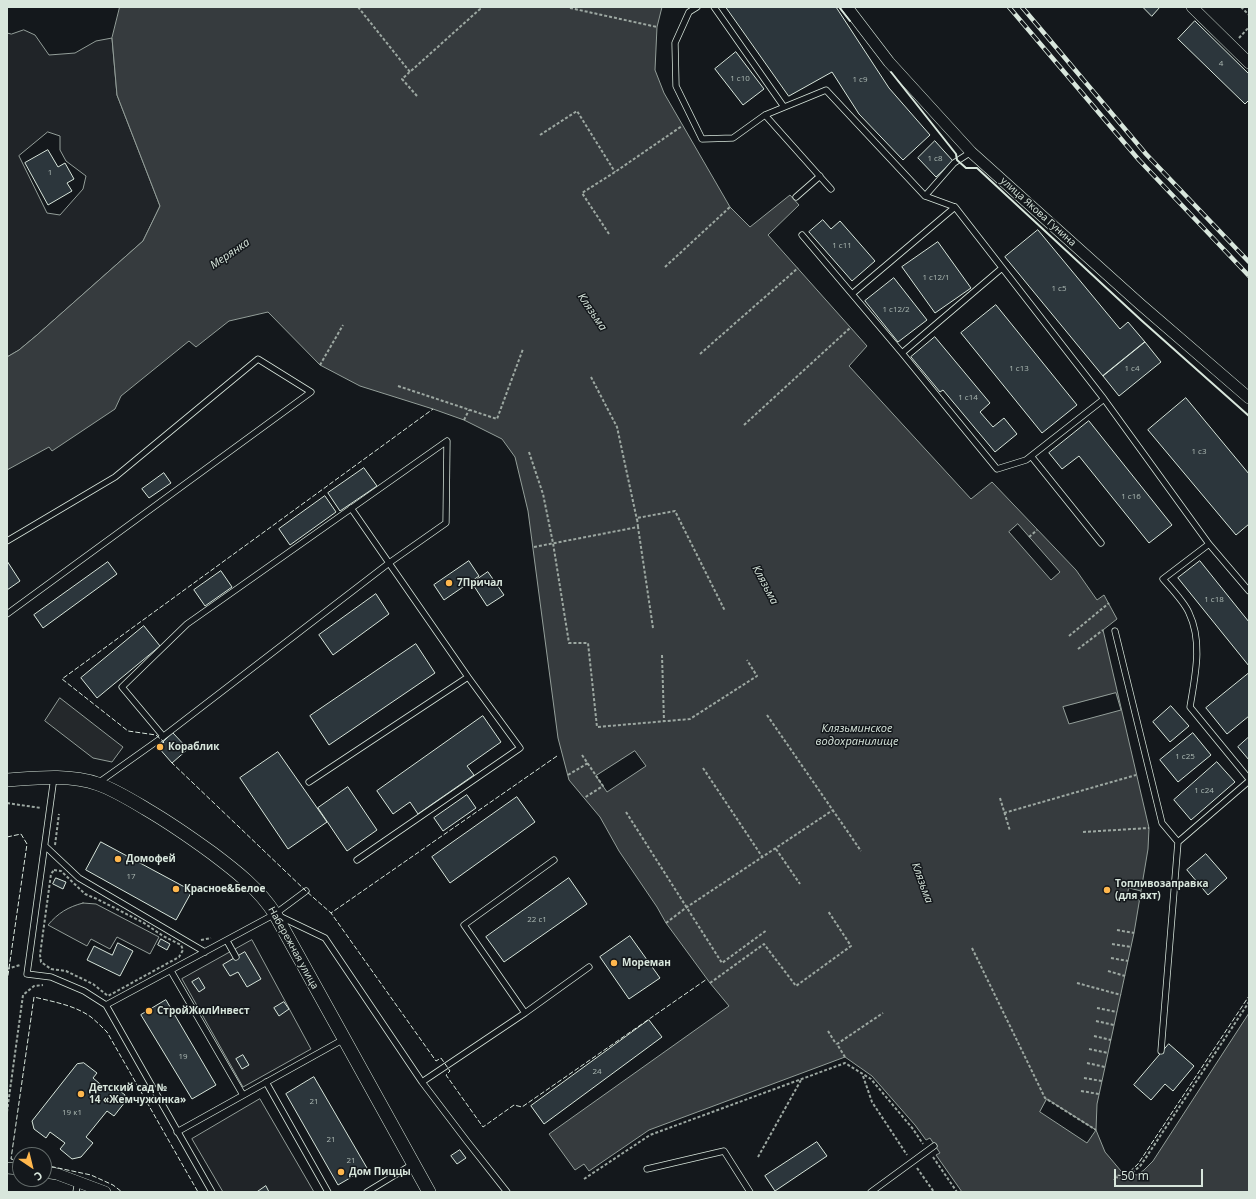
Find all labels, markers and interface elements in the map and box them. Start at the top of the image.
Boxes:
house number: 4 [1219,59,1223,69]
house number: 1 с10 [730,74,750,84]
house number: 1 с9 [852,75,868,85]
house number: 1 с8 [927,154,943,164]
house number: 1 [48,168,52,178]
street label: улица Якова Гунина [998,175,1078,249]
water label: Мерянка [208,236,252,272]
house number: 1 с11 [832,241,852,251]
house number: 1 с12/1 [922,273,950,283]
house number: 1 с5 [1051,284,1067,294]
water label: Клязьма [575,291,609,333]
house number: 1 с12/2 [882,305,910,315]
house number: 1 с13 [1009,364,1029,374]
house number: 1 с4 [1124,364,1140,374]
house number: 1 с14 [958,393,978,403]
house number: 1 с3 [1191,447,1207,457]
house number: 1 с16 [1121,492,1141,502]
water label: Клязьма [749,563,781,607]
place label: 7Причал [457,577,503,589]
marker: 7Причал [444,578,454,588]
house number: 1 с18 [1204,595,1224,605]
water label: Клязьминское водохранилище [816,722,898,748]
place label: Кораблик [168,741,219,753]
marker: Кораблик [155,742,165,752]
house number: 1 с25 [1175,752,1195,762]
house number: 1 с24 [1194,786,1214,796]
place label: Домофей [126,853,176,865]
marker: Домофей [113,854,123,864]
water label: Клязьма [909,861,935,905]
house number: 17 [126,872,136,882]
place label: Топливозаправка (для яхт) [1115,878,1209,902]
place label: Красное&Белое [184,883,265,895]
marker: Красное&Белое [171,884,181,894]
marker: Топливозаправка (для яхт) [1102,885,1112,895]
street label: Набережная улица [265,905,321,991]
house number: 22 с1 [527,915,547,925]
place label: Мореман [622,957,671,969]
marker: Мореман [609,958,619,968]
place label: СтройЖилИнвест [157,1005,249,1017]
marker: СтройЖилИнвест [144,1006,154,1016]
house number: 19 [178,1052,188,1062]
house number: 24 [592,1067,602,1077]
place label: Детский сад № 14 «Жемчужинка» [89,1082,186,1106]
marker: Детский сад № 14 «Жемчужинка» [76,1089,86,1099]
house number: 21 [309,1097,319,1107]
house number: 19 к1 [62,1108,82,1118]
house number: 21 [326,1135,336,1145]
north arrow [12,1147,52,1187]
house number: 21 [346,1156,356,1166]
scale bar [1116,1161,1205,1187]
place label: Дом Пиццы [349,1166,411,1178]
marker: Дом Пиццы [336,1167,346,1177]
text: 50 m [1121,1167,1149,1184]
text: С [31,1168,46,1185]

